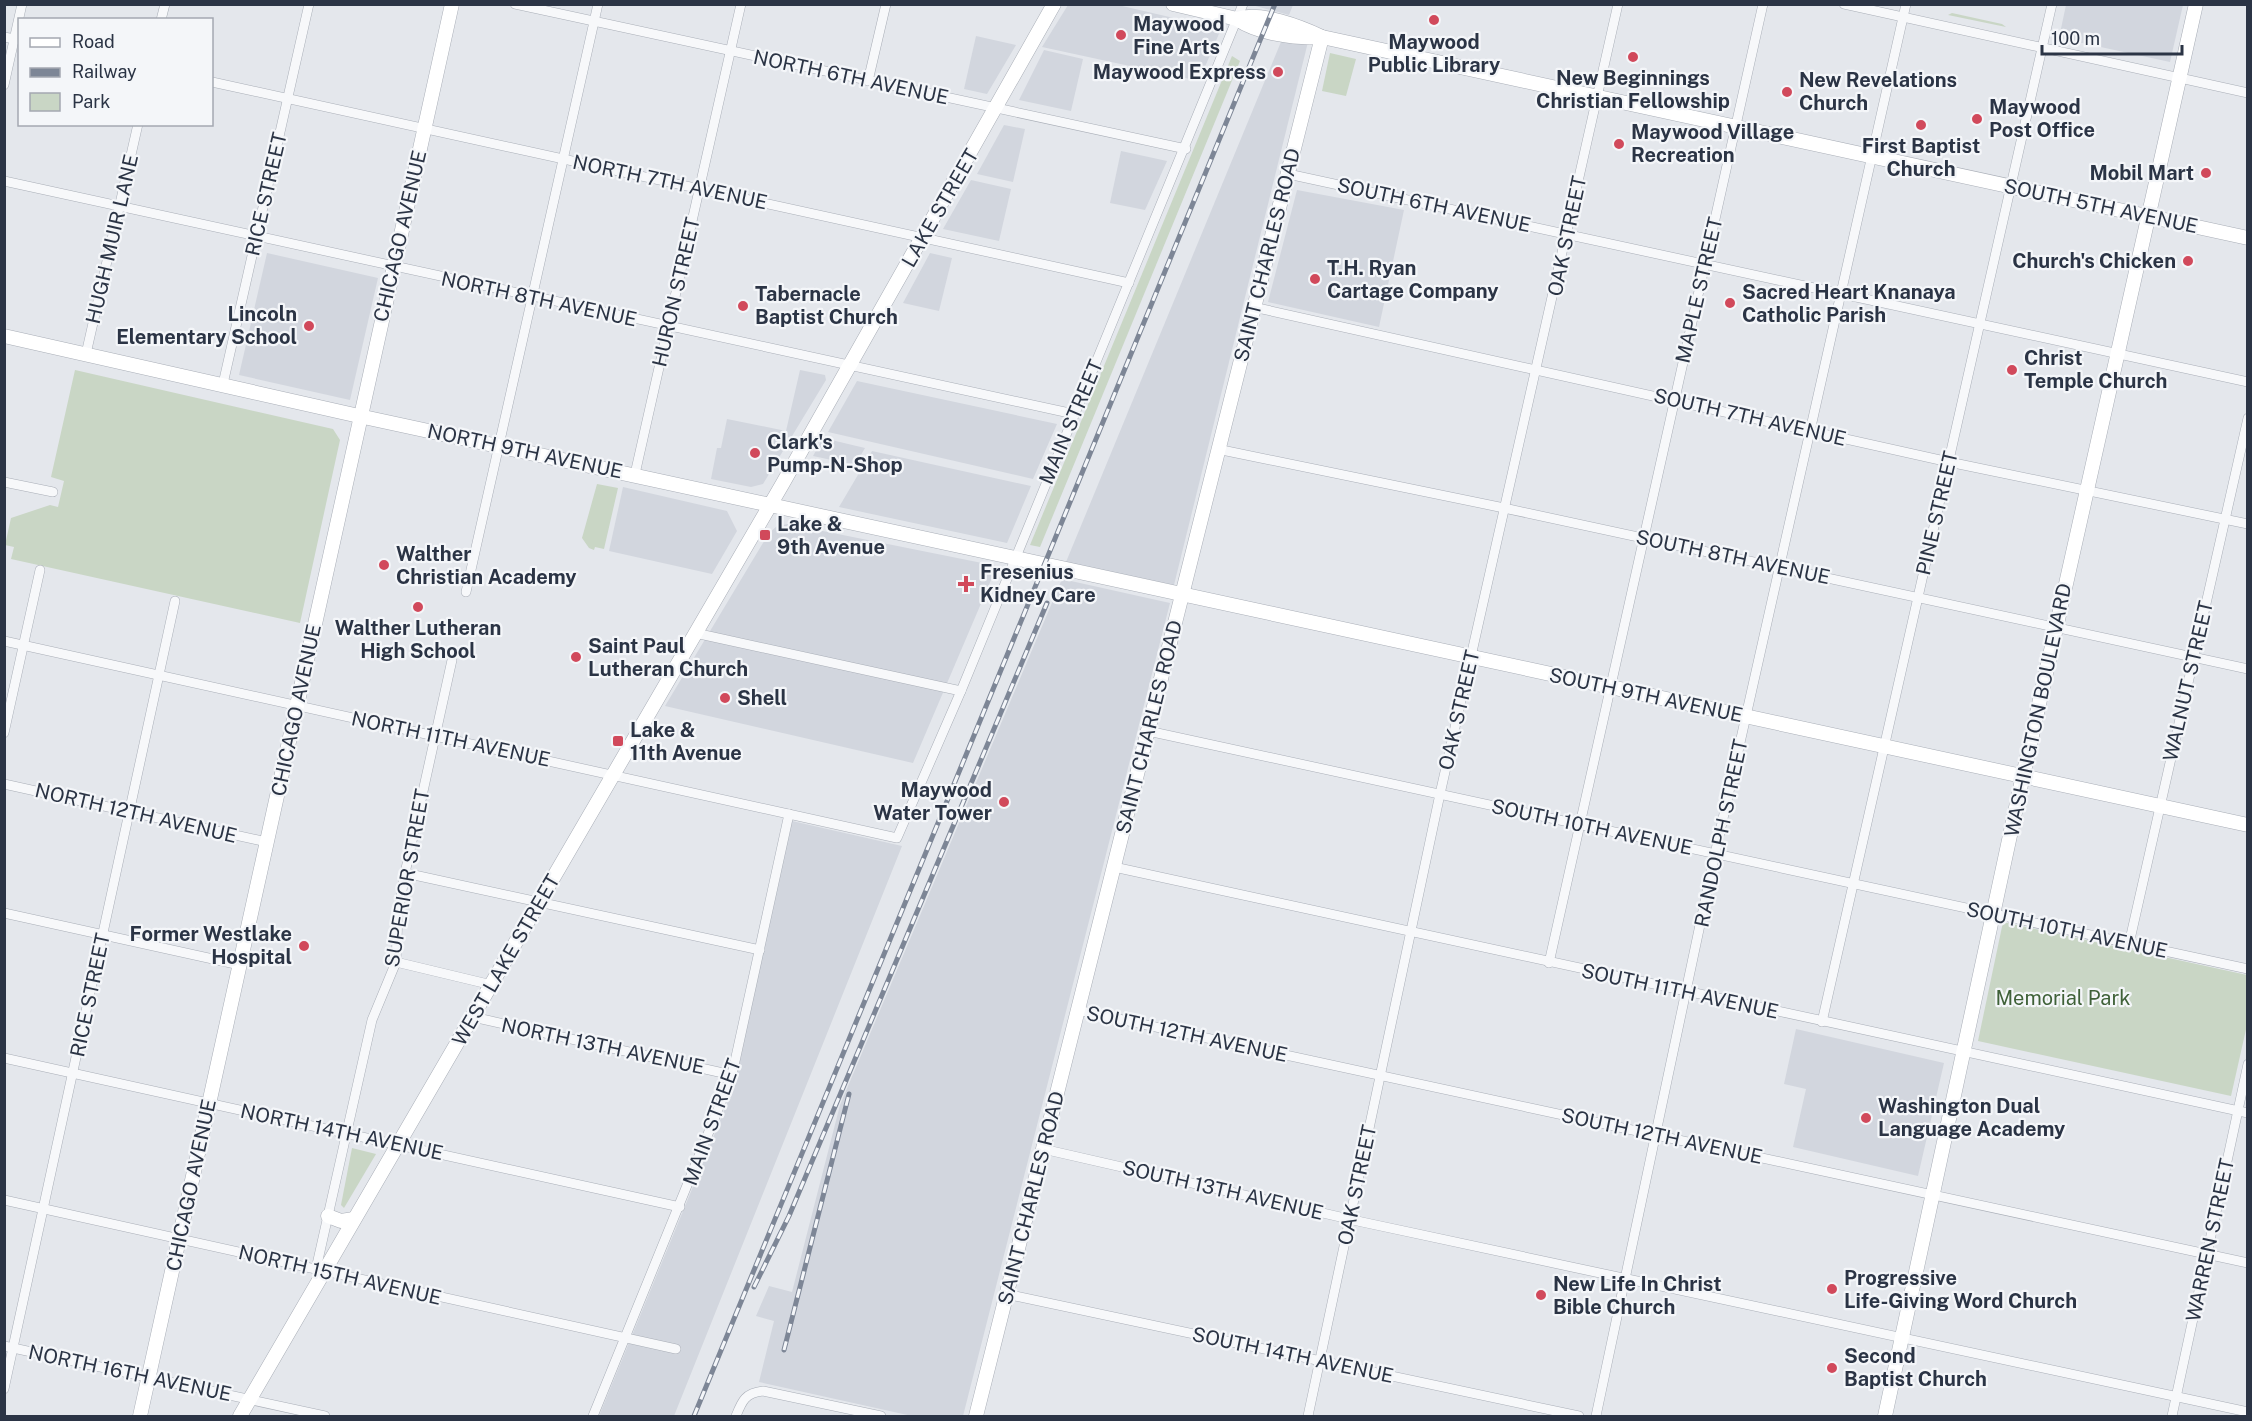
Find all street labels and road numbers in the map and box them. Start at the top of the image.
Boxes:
street label: NORTH 6TH AVENUE [751,45,951,109]
street label: RICE STREET [240,130,292,258]
street label: LAKE STREET [896,144,984,271]
street label: SAINT CHARLES ROAD [1229,146,1305,364]
street label: CHICAGO AVENUE [369,148,431,324]
street label: NORTH 7TH AVENUE [570,150,770,214]
street label: HUGH MUIR LANE [81,152,143,326]
street label: SOUTH 6TH AVENUE [1335,173,1533,237]
street label: OAK STREET [1543,174,1591,298]
street label: SOUTH 5TH AVENUE [2002,174,2200,238]
street label: HURON STREET [647,215,705,369]
street label: MAPLE STREET [1671,215,1727,365]
street label: NORTH 8TH AVENUE [439,267,639,331]
street label: MAIN STREET [1034,356,1108,488]
street label: SOUTH 7TH AVENUE [1651,383,1849,451]
street label: NORTH 9TH AVENUE [425,419,625,483]
street label: PINE STREET [1911,449,1963,577]
street label: SOUTH 8TH AVENUE [1634,525,1832,589]
street label: WASHINGTON BOULEVARD [1999,581,2077,839]
street label: WALNUT STREET [2158,598,2218,764]
street label: SAINT CHARLES ROAD [1111,618,1187,836]
street label: CHICAGO AVENUE [266,622,326,798]
street label: OAK STREET [1434,648,1484,772]
street label: SOUTH 9TH AVENUE [1547,663,1745,727]
street label: NORTH 11TH AVENUE [349,706,553,772]
street label: RANDOLPH STREET [1689,737,1753,929]
street label: NORTH 12TH AVENUE [33,778,239,848]
street label: SUPERIOR STREET [380,787,435,969]
street label: SOUTH 10TH AVENUE [1489,794,1695,860]
street label: WEST LAKE STREET [447,870,565,1050]
street label: SOUTH 10TH AVENUE [1964,897,2170,963]
street label: RICE STREET [65,931,115,1059]
street label: SOUTH 11TH AVENUE [1579,958,1781,1024]
street label: SOUTH 12TH AVENUE [1084,1001,1290,1067]
street label: NORTH 13TH AVENUE [499,1013,707,1079]
street label: MAIN STREET [678,1055,746,1189]
street label: SAINT CHARLES ROAD [993,1089,1069,1307]
street label: CHICAGO AVENUE [161,1097,221,1273]
street label: NORTH 14TH AVENUE [238,1099,446,1165]
street label: SOUTH 12TH AVENUE [1559,1103,1765,1169]
street label: OAK STREET [1333,1123,1381,1247]
street label: SOUTH 13TH AVENUE [1120,1155,1326,1225]
street label: WARREN STREET [2181,1156,2239,1324]
street label: NORTH 15TH AVENUE [236,1240,444,1310]
street label: SOUTH 14TH AVENUE [1190,1322,1396,1388]
street label: NORTH 16TH AVENUE [26,1340,234,1406]

